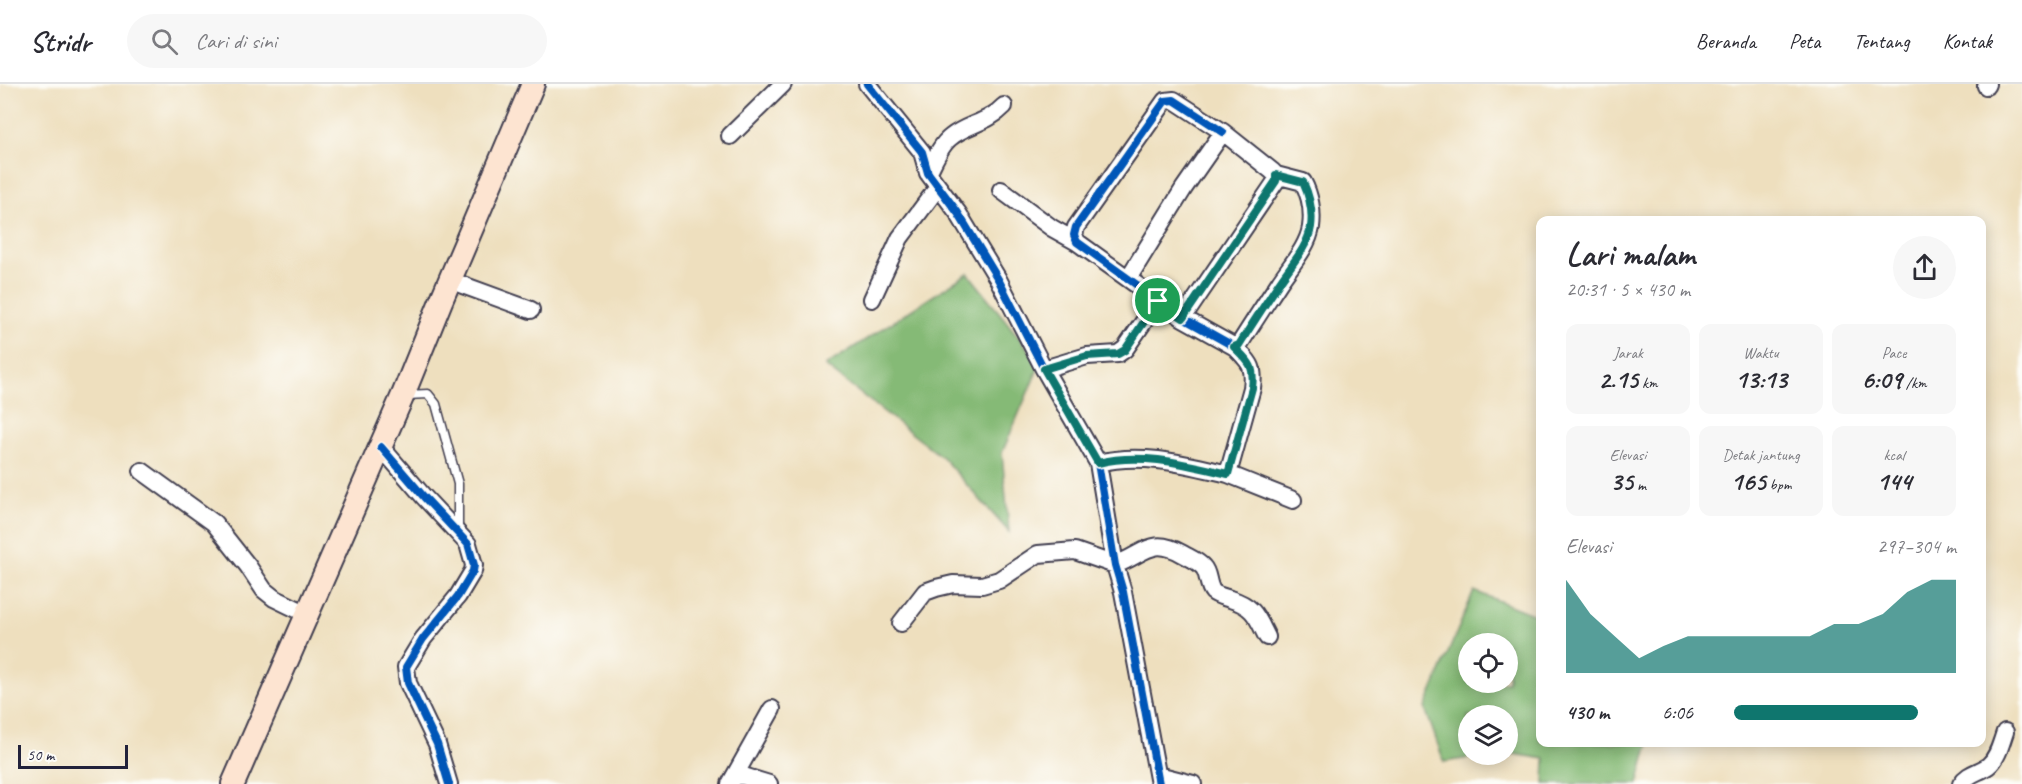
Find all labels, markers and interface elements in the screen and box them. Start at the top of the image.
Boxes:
search box [127,14,547,68]
text: Stridr [30,24,91,59]
icon: search [148,25,181,58]
text: Cari di sini [196,27,277,55]
text: Beranda [1696,28,1756,54]
text: Peta [1789,28,1820,54]
text: Tentang [1853,28,1910,54]
text: Kontak [1943,28,1992,54]
text: Lari malam [1566,233,1695,275]
button: share [1893,236,1956,299]
pin [1132,275,1183,326]
text: 20:31 · 5 × 430 m [1566,277,1690,302]
icon: arrive [1141,284,1174,317]
text: Jarak [1613,343,1643,363]
text: Waktu [1743,343,1779,363]
text: Pace [1882,343,1906,363]
text: 2.15 [1598,363,1638,396]
text: 13:13 [1735,363,1787,396]
text: 6:09 [1861,363,1902,396]
text: km [1638,373,1658,393]
text: /km [1902,373,1927,393]
text: Elevasi [1610,445,1646,465]
text: Detak jantung [1722,445,1800,465]
text: kcal [1883,445,1905,465]
text: 35 [1610,465,1633,498]
text: 165 [1730,465,1766,498]
text: 144 [1876,465,1912,498]
text: m [1633,475,1646,495]
text: bpm [1766,475,1792,495]
text: Elevasi [1566,534,1612,559]
text: 297–304 m [1877,534,1956,559]
map controls [1458,633,1518,765]
button: locate [1458,633,1518,693]
text: 430 m [1566,700,1609,725]
text: 6:06 [1662,700,1693,725]
button: layers [1458,705,1518,765]
scale bar [18,742,128,770]
text: 50 m [27,745,54,765]

